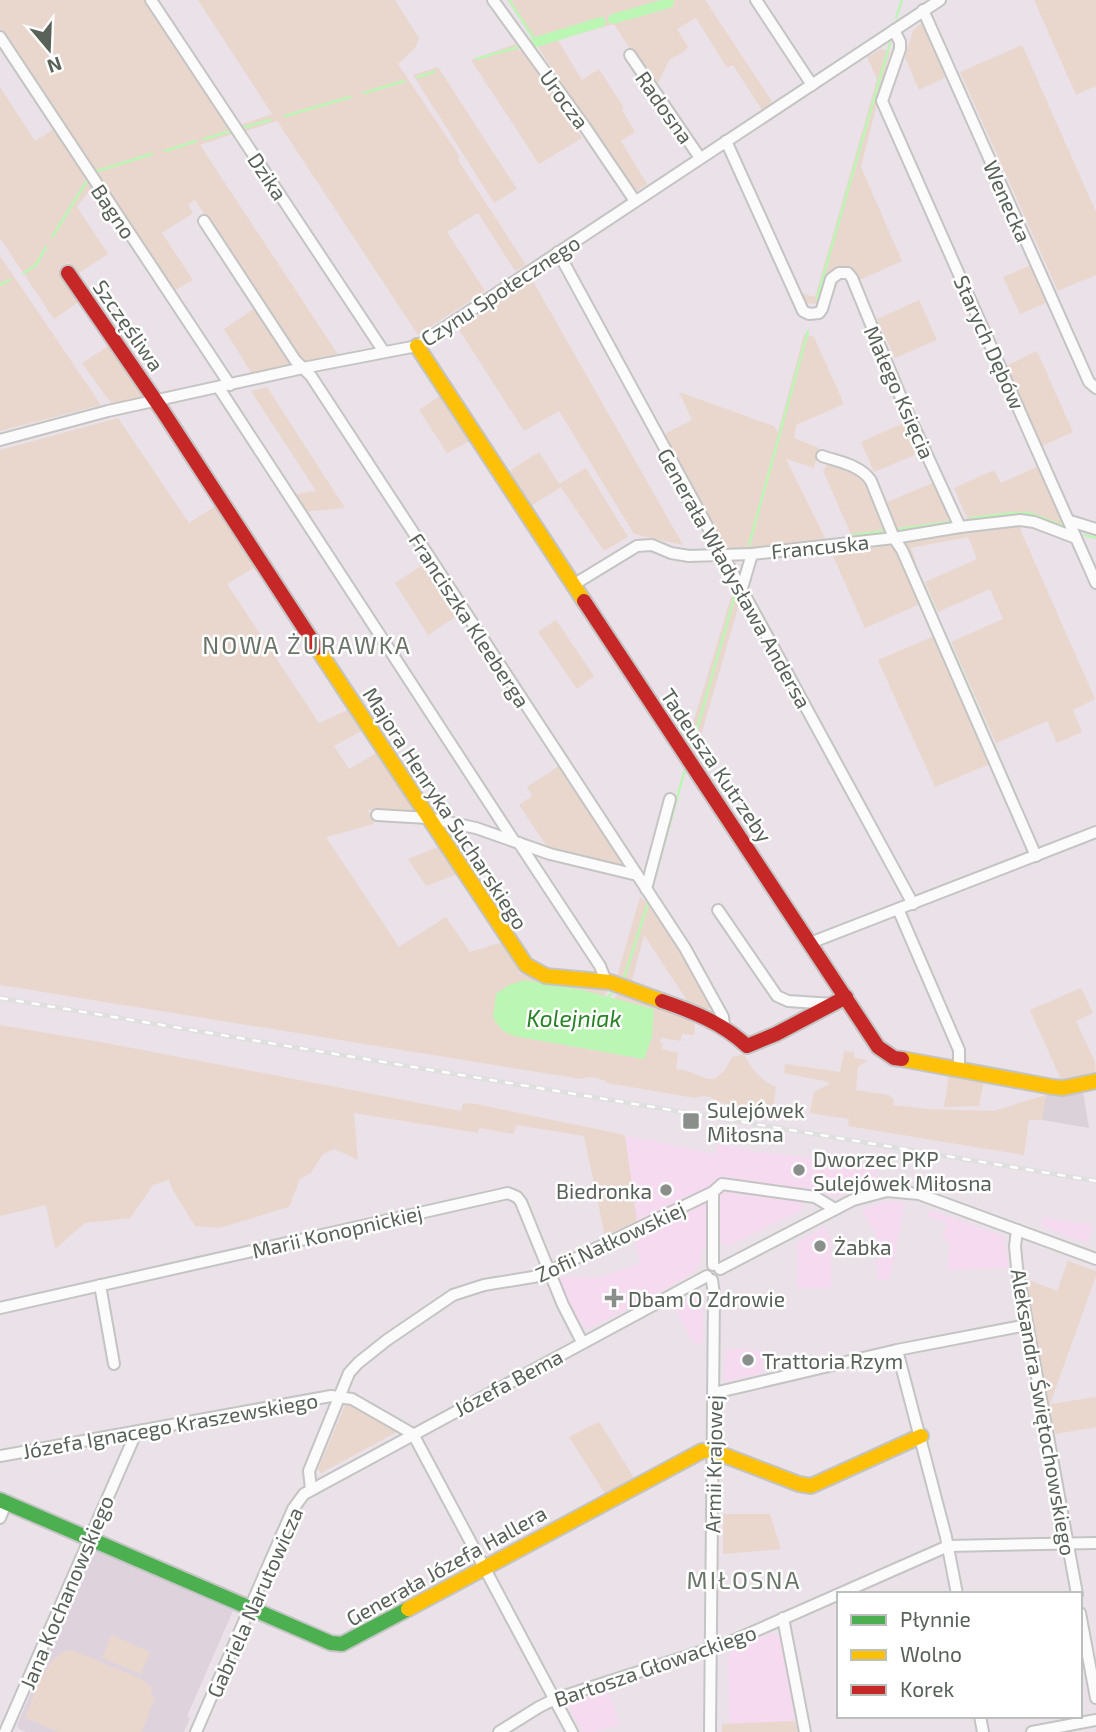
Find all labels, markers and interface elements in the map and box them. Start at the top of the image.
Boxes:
north arrow [14,14,84,84]
text: N [44,52,65,79]
street label: Urocza [535,65,595,133]
street label: Radosna [631,66,699,148]
street label: Dzika [243,147,293,205]
street label: Wenecka [979,156,1037,246]
street label: Bagno [87,179,141,243]
street label: Czynu Społecznego [416,229,584,351]
street label: Starych Dębów [949,271,1031,413]
street label: Szczęśliwa [88,275,170,375]
street label: Małego Księcia [860,322,940,462]
street label: Generała Władysława Andersa [653,444,817,712]
street label: Franciszka Kleeberga [404,528,536,712]
street label: Francuska [770,528,870,564]
district label: NOWA ŻURAWKA [202,630,412,659]
street label: Majora Henryka Sucharskiego [358,682,534,934]
street label: Tadeusza Kutrzeby [656,683,778,847]
water label: Kolejniak [526,1004,622,1032]
place label: Sulejówek Miłosna [707,1097,805,1146]
marker: Sulejówek Miłosna [681,1111,701,1131]
place label: Dworzec PKP Sulejówek Miłosna [813,1146,992,1196]
marker: Dworzec PKP Sulejówek Miłosna [791,1162,807,1178]
place label: Biedronka [556,1178,652,1203]
marker: Biedronka [658,1182,674,1198]
street label: Zofii Nałkowskiej [531,1195,689,1288]
street label: Marii Konopnickiej [249,1199,425,1264]
place label: Żabka [834,1234,892,1259]
marker: Żabka [812,1238,828,1254]
street label: Aleksandra Świętochowskiego [1006,1267,1082,1557]
place label: Dbam O Zdrowie [628,1286,785,1311]
marker: Dbam O Zdrowie [606,1290,622,1306]
street label: Józefa Bema [449,1343,567,1421]
place label: Trattoria Rzym [762,1348,903,1373]
marker: Trattoria Rzym [740,1352,756,1368]
street label: Józefa Ignacego Kraszewskiego [20,1387,320,1463]
street label: Armii Krajowej [699,1395,728,1533]
street label: Jana Kochanowskiego [14,1491,118,1693]
street label: Generała Józefa Hallera [342,1500,550,1630]
street label: Gabriela Narutowicza [201,1503,307,1701]
district label: MIŁOSNA [687,1565,801,1594]
legend [837,1592,1082,1718]
text: Płynnie [900,1606,971,1631]
street label: Bartosza Głowackiego [551,1619,759,1711]
text: Wolno [900,1641,962,1666]
text: Korek [900,1676,954,1701]

